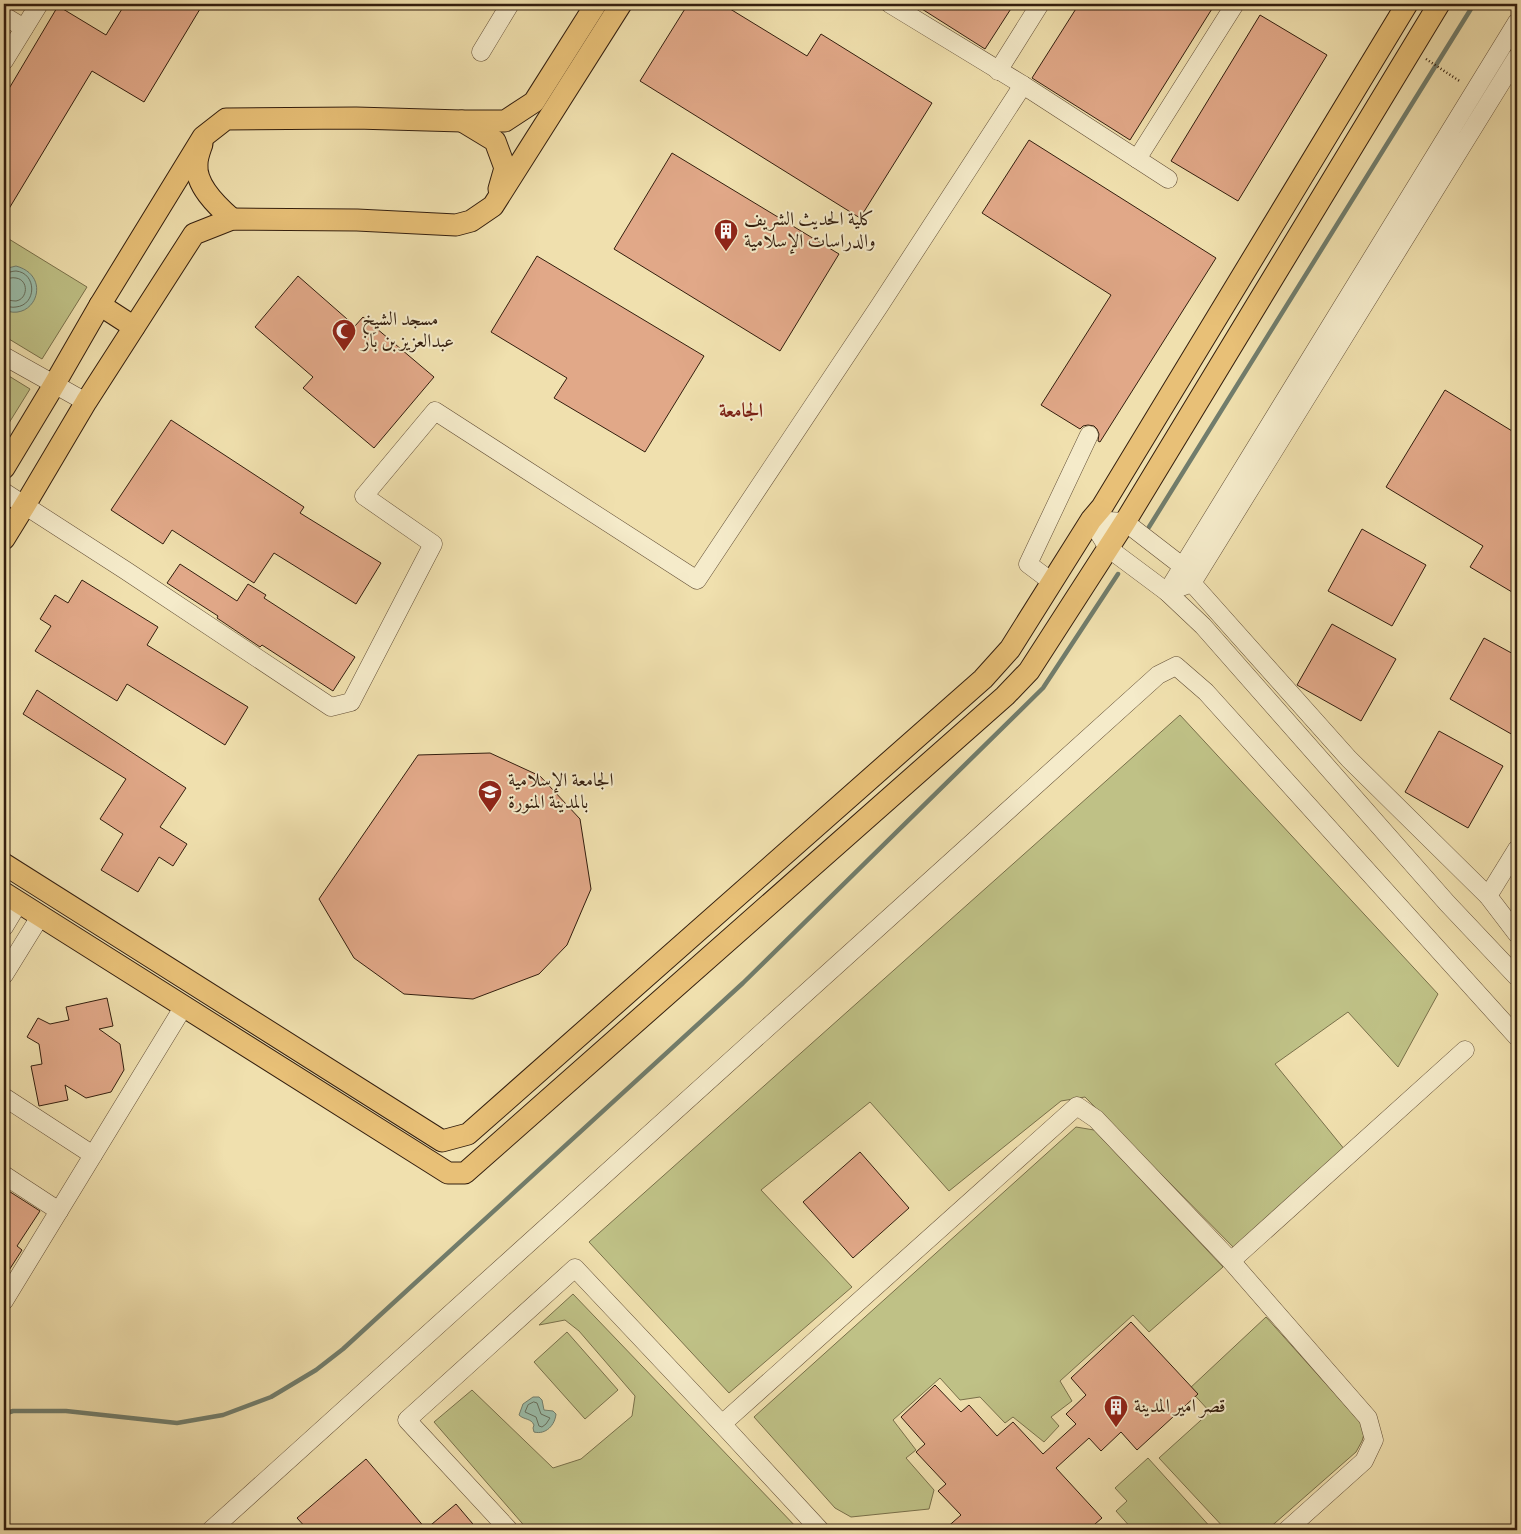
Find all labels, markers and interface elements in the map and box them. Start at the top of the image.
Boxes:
place label: كلية الحديث الشريف والدراسات الإسلامية [744,207,876,256]
building icon: كلية الحديث الشريف والدراسات الإسلامية [713,218,739,252]
place label: مسجد الشيخ عبدالعزيز بن باز [360,307,454,356]
mosque icon: مسجد الشيخ عبدالعزيز بن باز [331,318,357,352]
district label: الجامعة [719,398,763,427]
place label: الجامعة الإسلامية بالمدينة المنورة [508,768,614,817]
school or university icon: الجامعة الإسلامية بالمدينة المنورة [477,779,503,813]
building icon: قصر امير المدينة [1103,1394,1129,1428]
place label: قصر امير المدينة [1134,1394,1226,1421]

